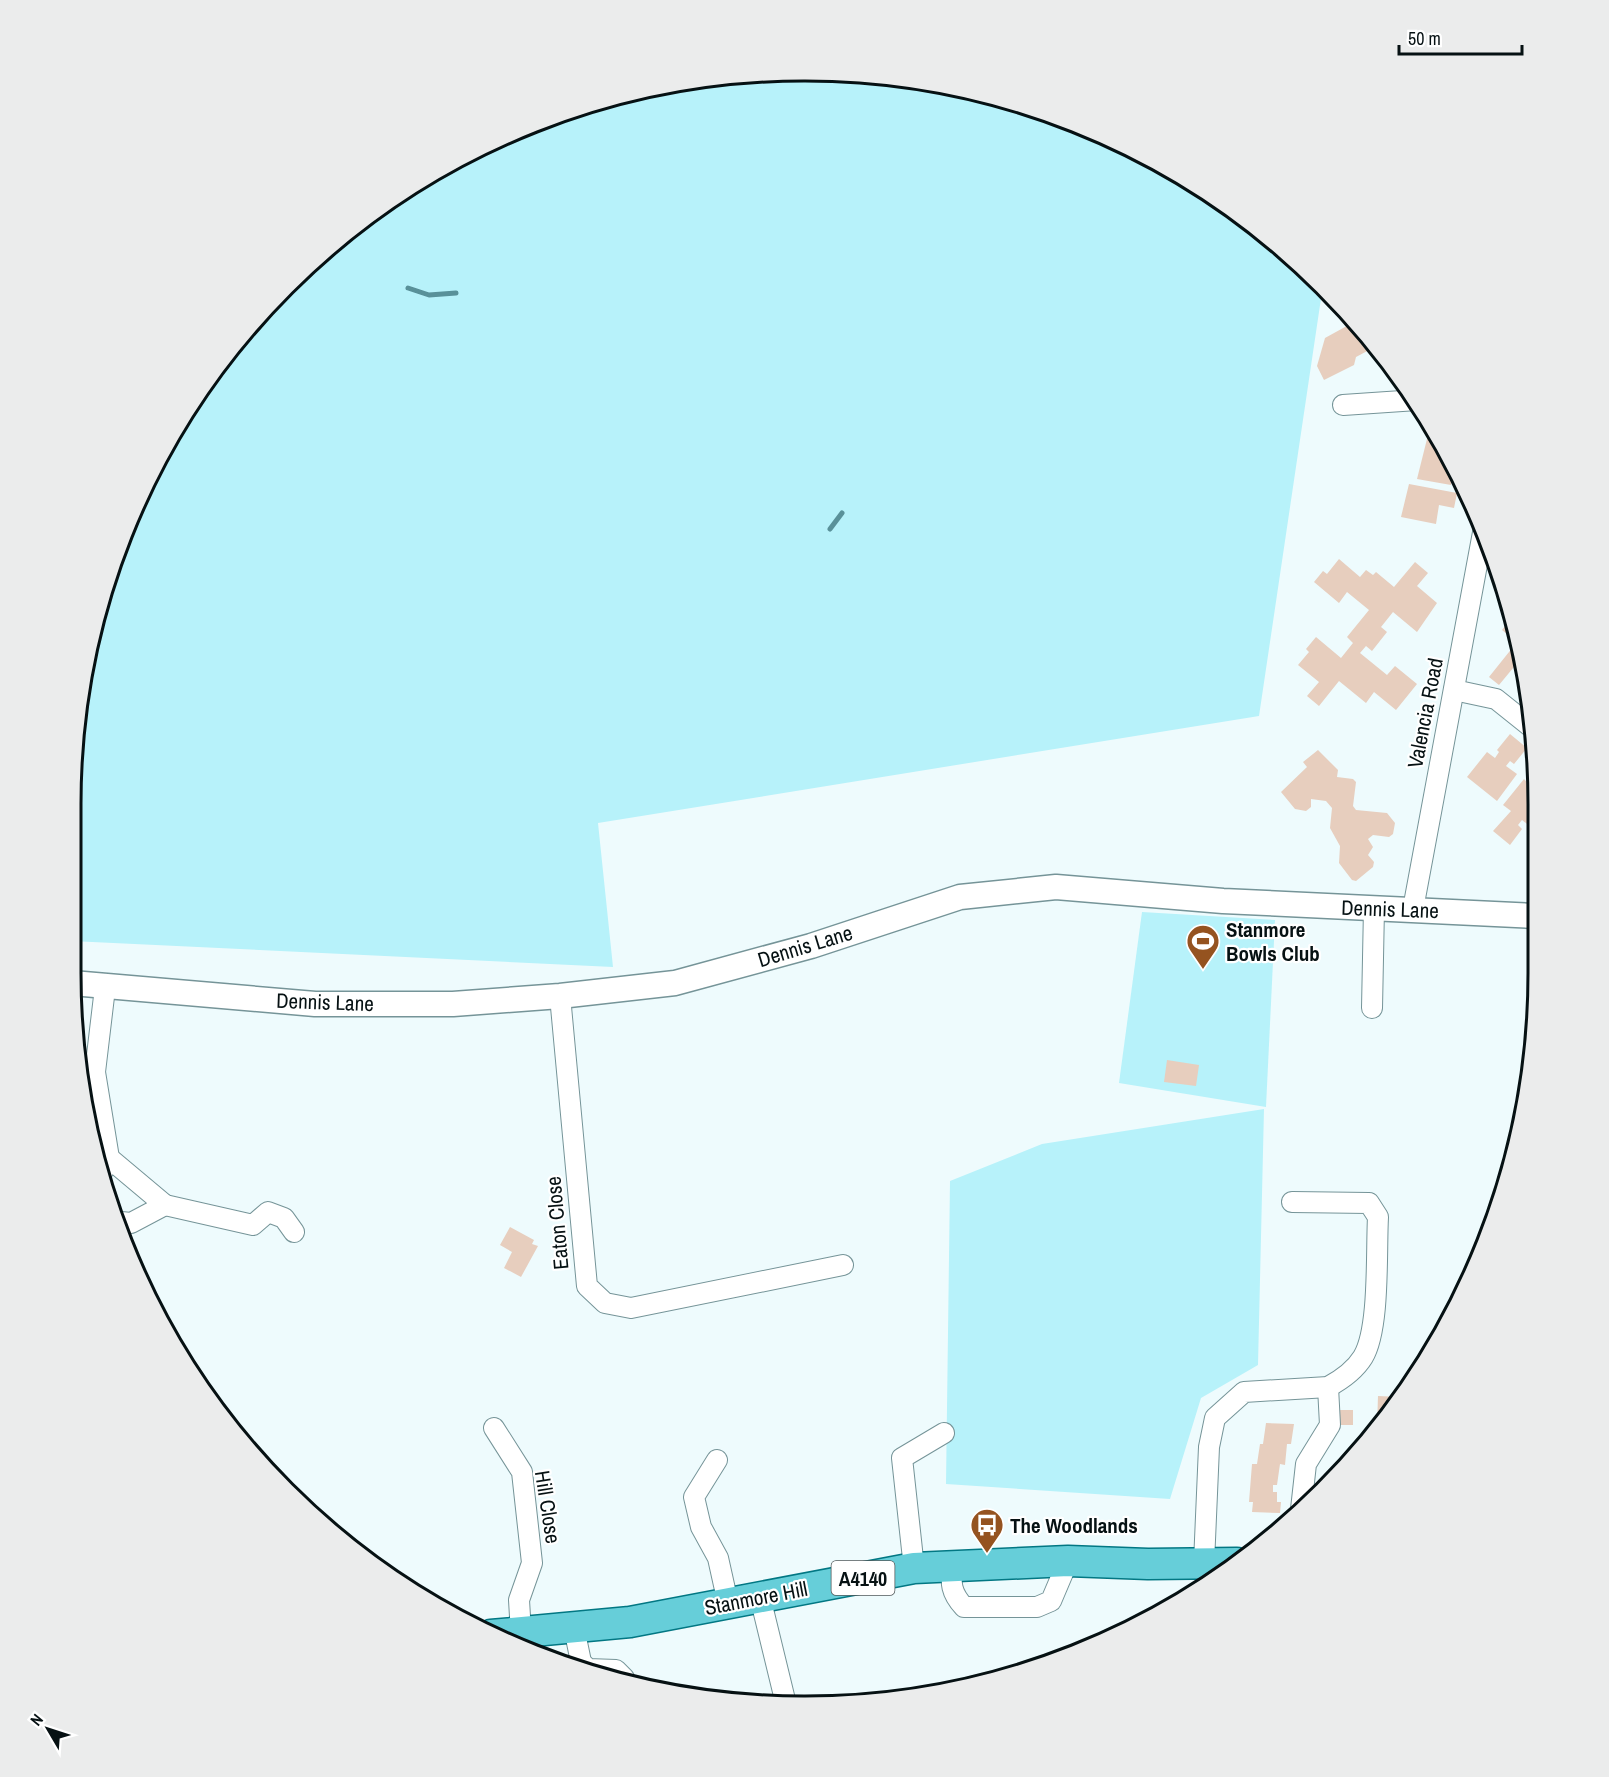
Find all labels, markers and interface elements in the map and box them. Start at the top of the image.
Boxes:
scale bar [1399,18,1522,56]
text: 50 m [1408,26,1441,51]
street label: Valencia Road [1400,655,1450,771]
street label: Dennis Lane [1341,893,1439,925]
place label: Stanmore Bowls Club [1226,915,1320,968]
street label: Dennis Lane [754,918,856,974]
sports icon: Stanmore Bowls Club [1185,923,1221,970]
street label: Dennis Lane [276,986,374,1018]
street label: Eaton Close [538,1175,576,1271]
street label: Hill Close [528,1468,568,1546]
bus stop icon: The Woodlands [969,1507,1005,1554]
place label: The Woodlands [1010,1511,1138,1540]
road number: A4140 [832,1561,894,1595]
street label: Stanmore Hill [702,1574,810,1622]
north arrow [18,1699,78,1759]
text: N [25,1709,48,1730]

